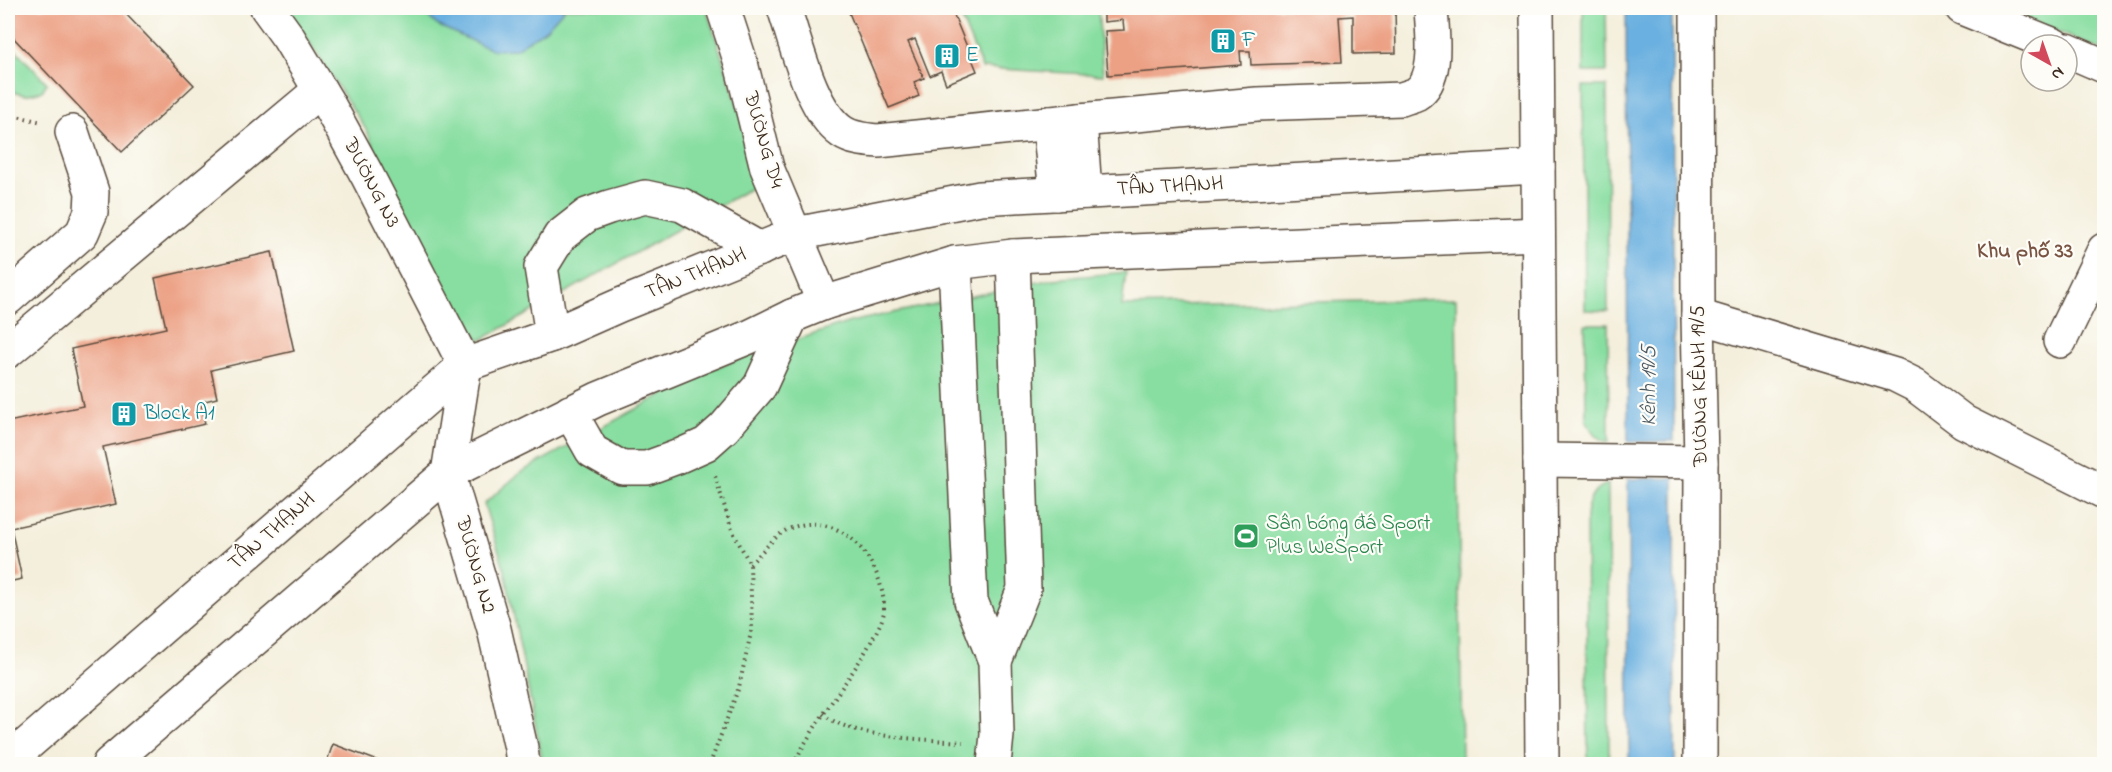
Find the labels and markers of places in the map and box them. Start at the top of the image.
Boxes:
building icon: F [1208,26,1238,56]
place label: F [1241,26,1256,56]
building icon: E [932,41,962,71]
place label: E [966,41,979,71]
building icon: Block A1 [109,399,139,429]
place label: Block A1 [143,399,215,429]
place label: Sân bóng đá Sport Plus WeSport [1266,509,1431,563]
sports icon: Sân bóng đá Sport Plus WeSport [1231,521,1261,551]

